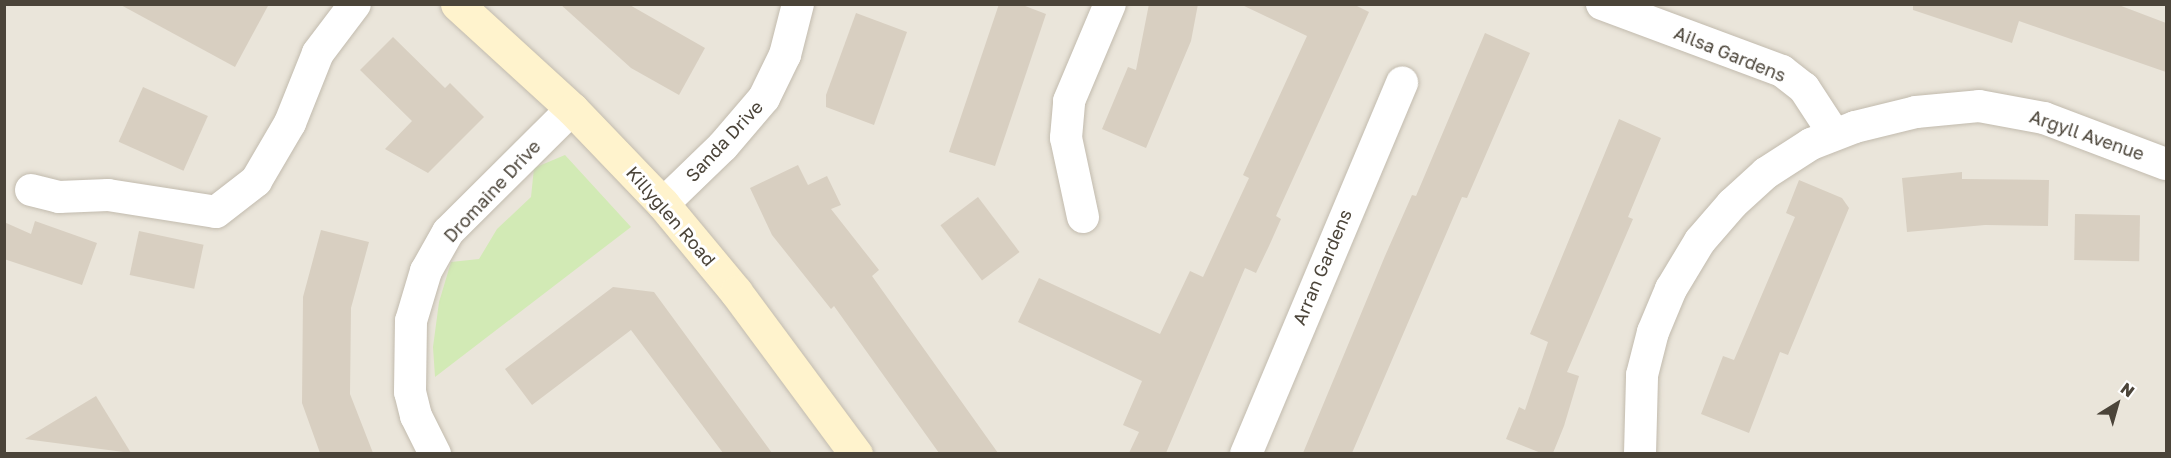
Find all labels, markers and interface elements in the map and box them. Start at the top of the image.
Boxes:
street label: Ailsa Gardens [1671,22,1789,86]
street label: Sanda Drive [681,96,767,186]
street label: Argyll Avenue [2027,105,2147,165]
street label: Dromaine Drive [439,135,545,247]
street label: Killyglen Road [622,162,720,270]
street label: Arran Gardens [1288,206,1356,328]
north arrow [2087,374,2147,434]
text: N [2117,378,2139,401]

